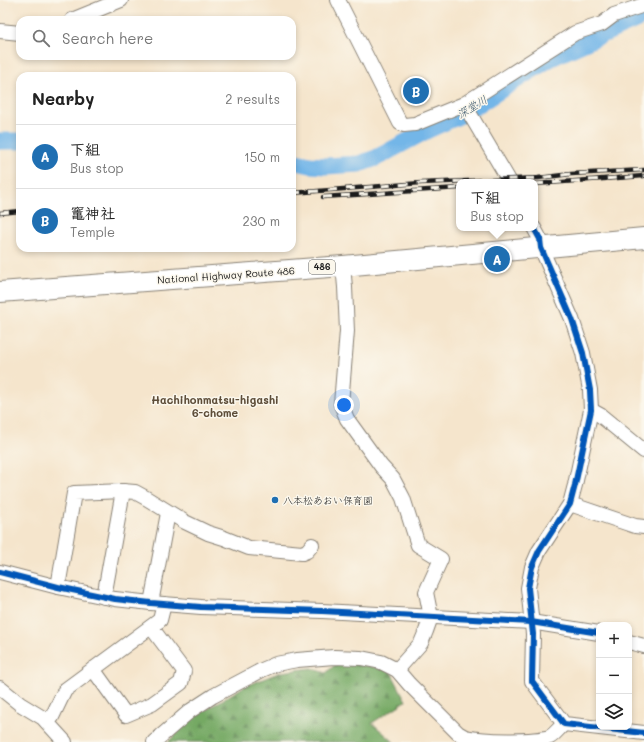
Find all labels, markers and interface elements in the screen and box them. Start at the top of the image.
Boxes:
search box [16,16,296,60]
icon: search [30,27,52,49]
text: Search here [62,28,153,48]
pin: B [403,76,429,106]
text: Nearby [32,87,94,109]
text: 2 results [225,90,280,107]
water label: 深堂川 [454,92,490,121]
text: 下組 [70,139,100,159]
text: A [40,148,50,165]
text: 150 m [244,148,280,165]
text: Bus stop [70,159,123,176]
popup [456,179,538,231]
text: 下組 [470,187,500,207]
text: 竃神社 [70,203,115,223]
text: Bus stop [470,207,524,224]
text: B [41,212,49,229]
text: 230 m [243,212,280,229]
text: Temple [70,223,115,240]
pin: A [484,244,510,274]
road number: 486 [309,260,335,274]
street label: National Highway Route 486 [157,263,295,287]
district label: Hachihonmatsu-higashi 6-chome [151,392,279,420]
your location [334,395,354,415]
place label: 八本松あおい保育園 [283,493,373,507]
marker: 八本松あおい保育園 [270,495,280,505]
map controls [596,622,632,730]
button: + [596,622,632,658]
button: − [596,658,632,694]
button: layers [596,694,632,730]

